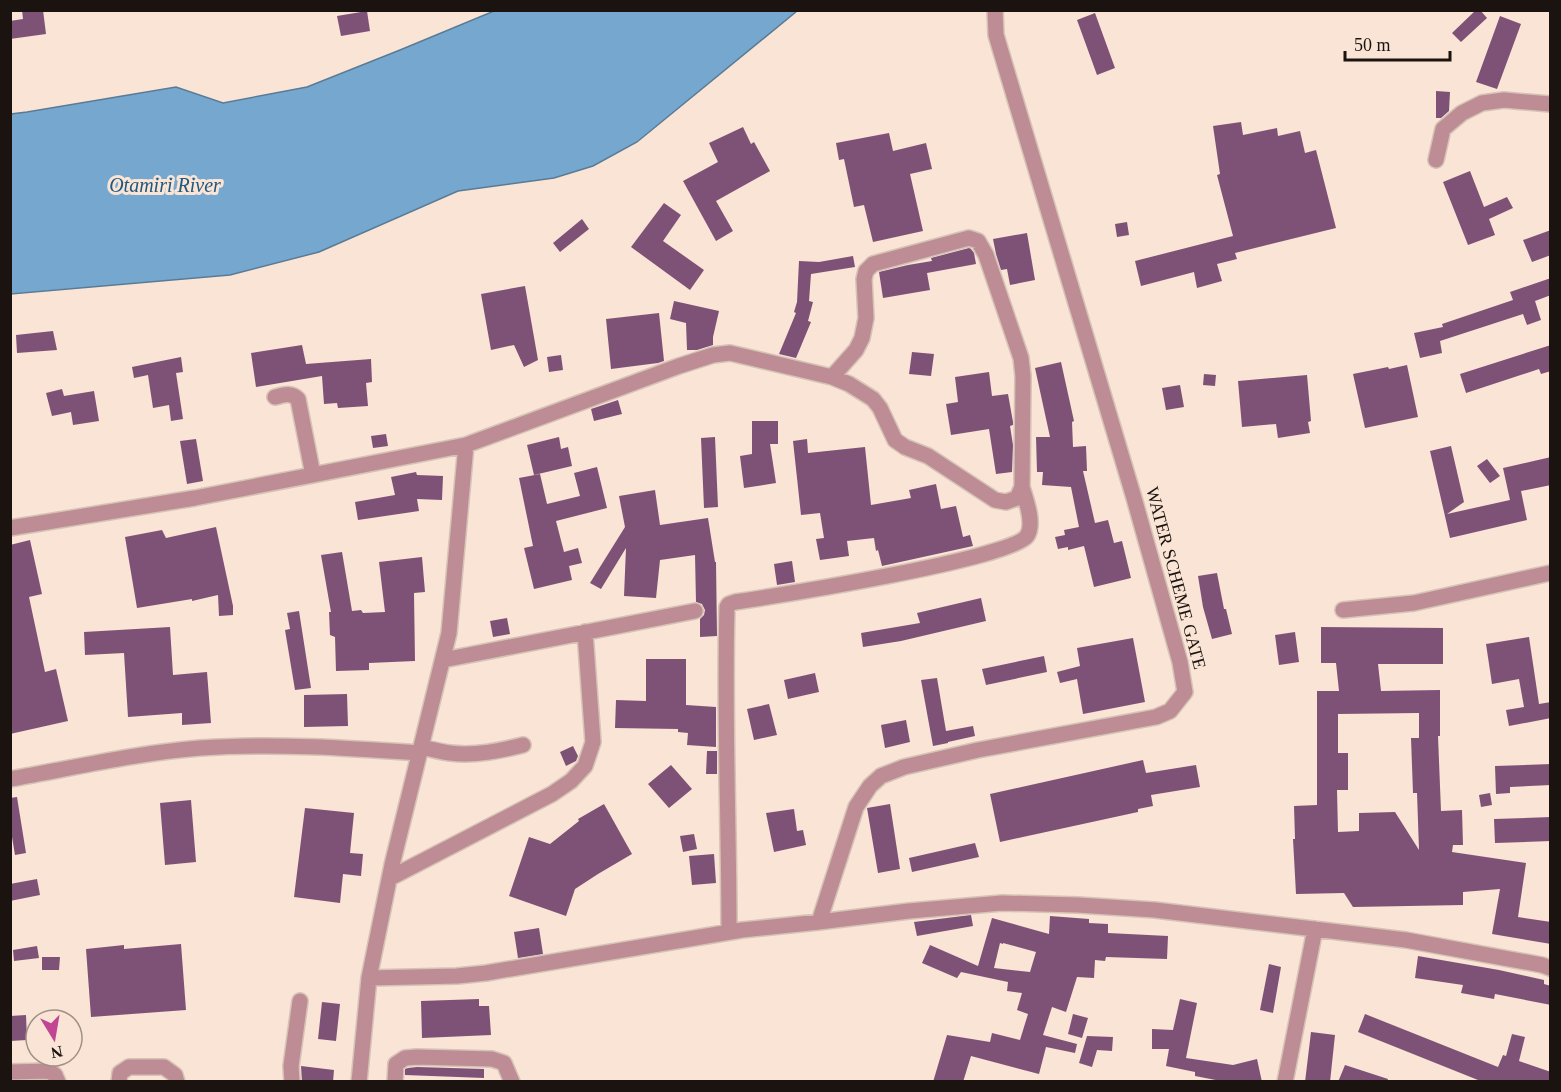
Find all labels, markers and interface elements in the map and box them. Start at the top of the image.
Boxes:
scale bar [1345,24,1450,62]
text: 50 m [1354,35,1391,55]
water label: Otamiri River [109,174,221,196]
street label: WATER SCHEME GATE [1142,485,1210,671]
north arrow [24,1008,84,1068]
text: N [49,1043,64,1062]

